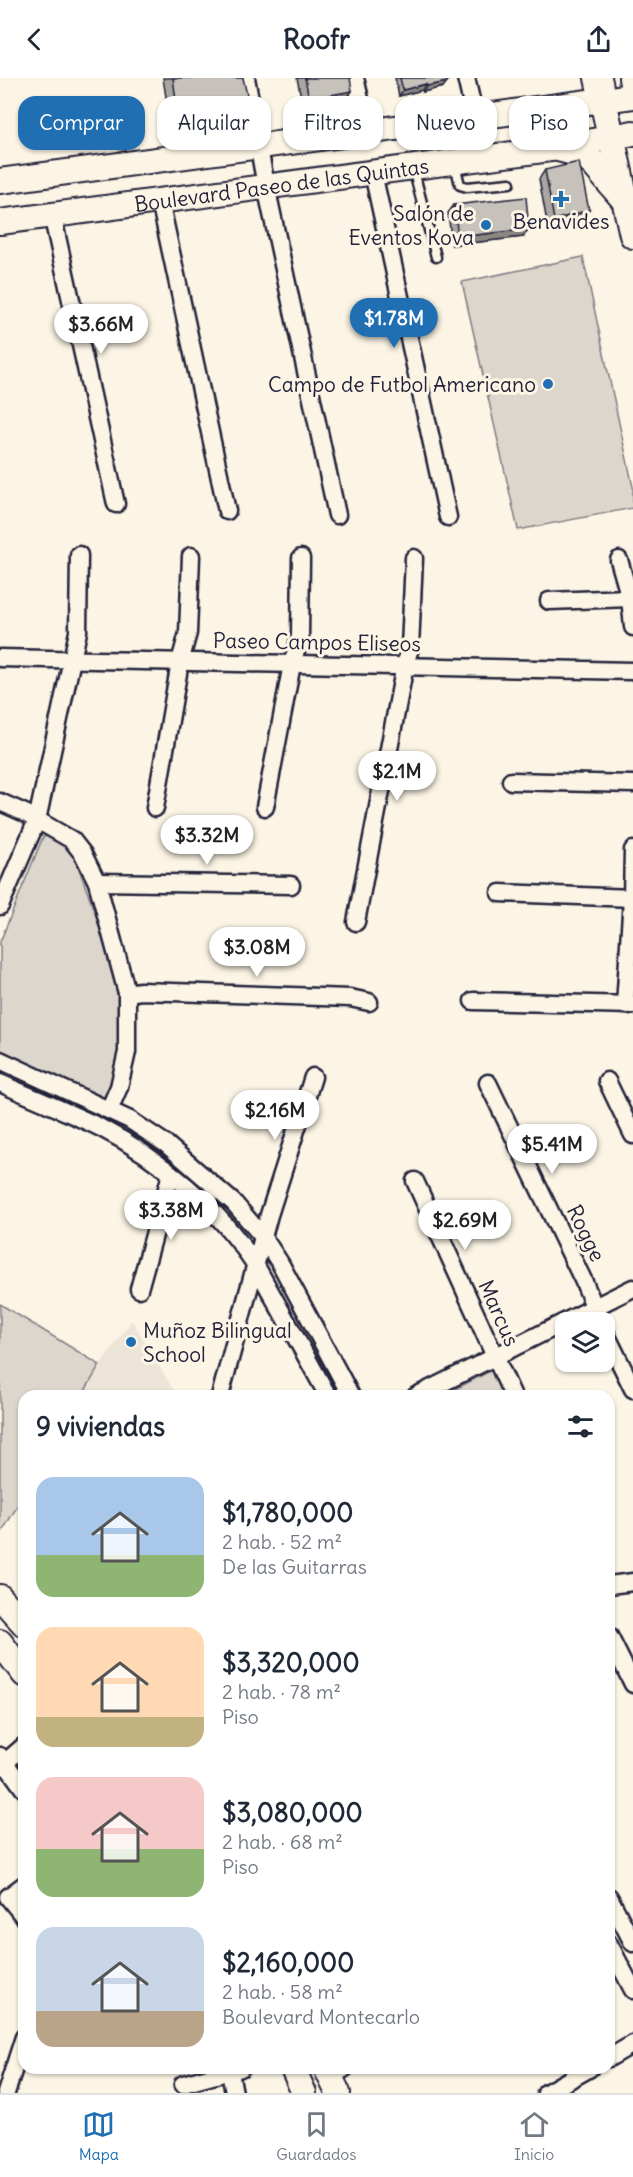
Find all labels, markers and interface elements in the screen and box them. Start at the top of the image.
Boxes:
text: Roofr [283,22,350,56]
icon: back [18,23,51,56]
icon: share [582,23,615,56]
chip: Comprar [18,96,145,150]
chip: Alquilar [157,96,271,150]
chip: Filtros [283,96,383,150]
chip: Nuevo [395,96,497,150]
chip: Piso [509,96,589,150]
street label: Boulevard Paseo de las Quintas [133,152,430,218]
marker: Benavides [554,192,568,206]
place label: Salón de Eventos Kova [348,200,474,251]
place label: Benavides [512,208,610,235]
marker: Salón de Eventos Kova [479,218,493,232]
pin: $1.78M [345,298,443,349]
pin: $3.66M [52,304,150,355]
text: $1.78M [364,305,424,330]
text: $3.66M [68,311,134,336]
place label: Campo de Futbol Americano [268,371,536,398]
marker: Campo de Futbol Americano [541,377,555,391]
street label: Paseo Campos Eliseos [213,627,421,657]
pin: $2.1M [355,751,439,802]
text: $2.1M [372,758,422,783]
pin: $3.32M [158,815,256,866]
text: $3.32M [174,822,240,847]
pin: $3.08M [208,927,306,978]
text: $3.08M [223,934,291,959]
pin: $2.16M [226,1090,324,1141]
text: $2.16M [244,1097,306,1122]
pin: $5.41M [503,1124,601,1175]
text: $5.41M [521,1131,583,1156]
pin: $3.38M [122,1190,220,1241]
text: $3.38M [138,1197,204,1222]
pin: $2.69M [416,1200,514,1251]
street label: Rogge [561,1200,611,1266]
text: $2.69M [432,1207,498,1232]
street label: Marcus [472,1276,526,1350]
map controls [555,1312,615,1372]
button: layers [555,1312,615,1372]
place label: Muñoz Bilingual School [143,1317,292,1368]
marker: Muñoz Bilingual School [124,1335,138,1349]
text: 9 viviendas [36,1410,165,1443]
icon: filters [564,1410,597,1443]
text: $1,780,000 [222,1496,353,1529]
icon: home [84,1501,156,1573]
text: 2 hab. · 52 m² [222,1529,342,1554]
text: De las Guitarras [222,1554,367,1579]
text: $3,320,000 [222,1646,360,1679]
icon: home [84,1651,156,1723]
text: 2 hab. · 78 m² [222,1679,341,1704]
text: Piso [222,1704,259,1729]
text: $3,080,000 [222,1796,363,1829]
icon: home [84,1801,156,1873]
text: 2 hab. · 68 m² [222,1829,343,1854]
text: Piso [222,1854,259,1879]
text: $2,160,000 [222,1946,354,1979]
icon: home [84,1951,156,2023]
text: 2 hab. · 58 m² [222,1979,343,2004]
text: Boulevard Montecarlo [222,2004,420,2029]
tab: Mapa [79,2108,119,2164]
tab: Guardados [276,2108,357,2164]
tab: Inicio [514,2108,554,2164]

